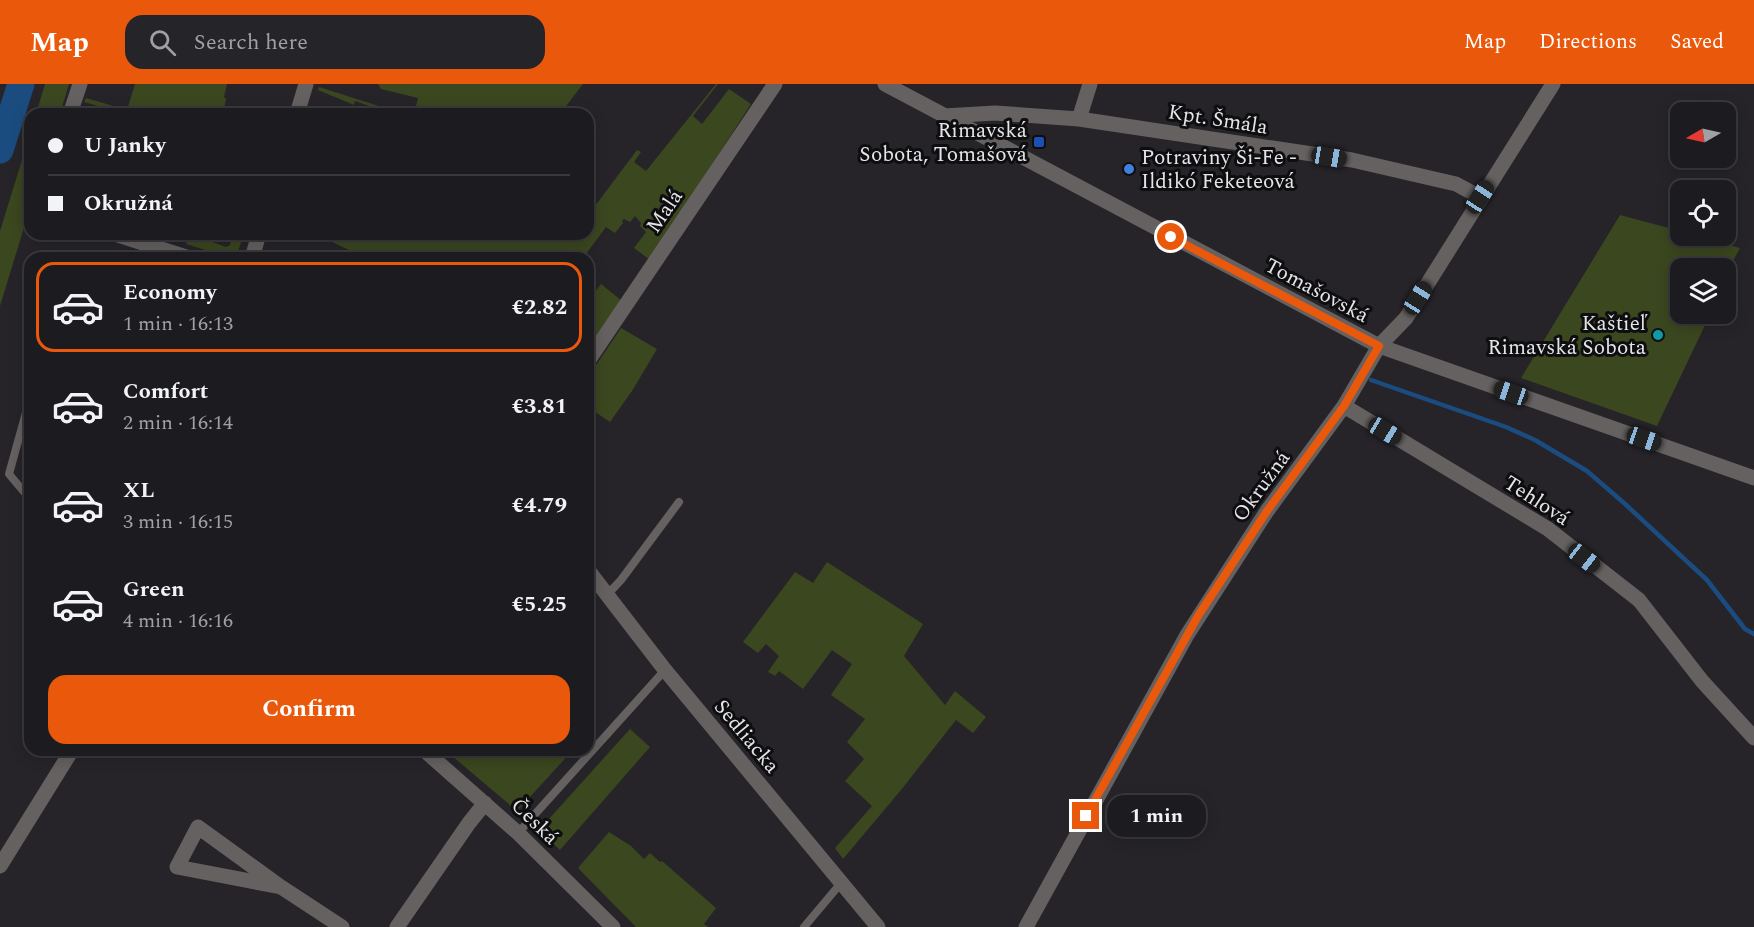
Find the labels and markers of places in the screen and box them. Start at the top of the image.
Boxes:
place label: Rimavská Sobota, Tomašová [859,115,1028,171]
marker: Rimavská Sobota, Tomašová [1032,135,1046,149]
place label: Potraviny Ši-Fe - Ildikó Feketeová [1141,142,1297,198]
marker: Potraviny Ši-Fe - Ildikó Feketeová [1122,162,1136,176]
place label: Kaštieľ Rimavská Sobota [1488,308,1648,364]
marker: Kaštieľ Rimavská Sobota [1651,328,1665,342]

